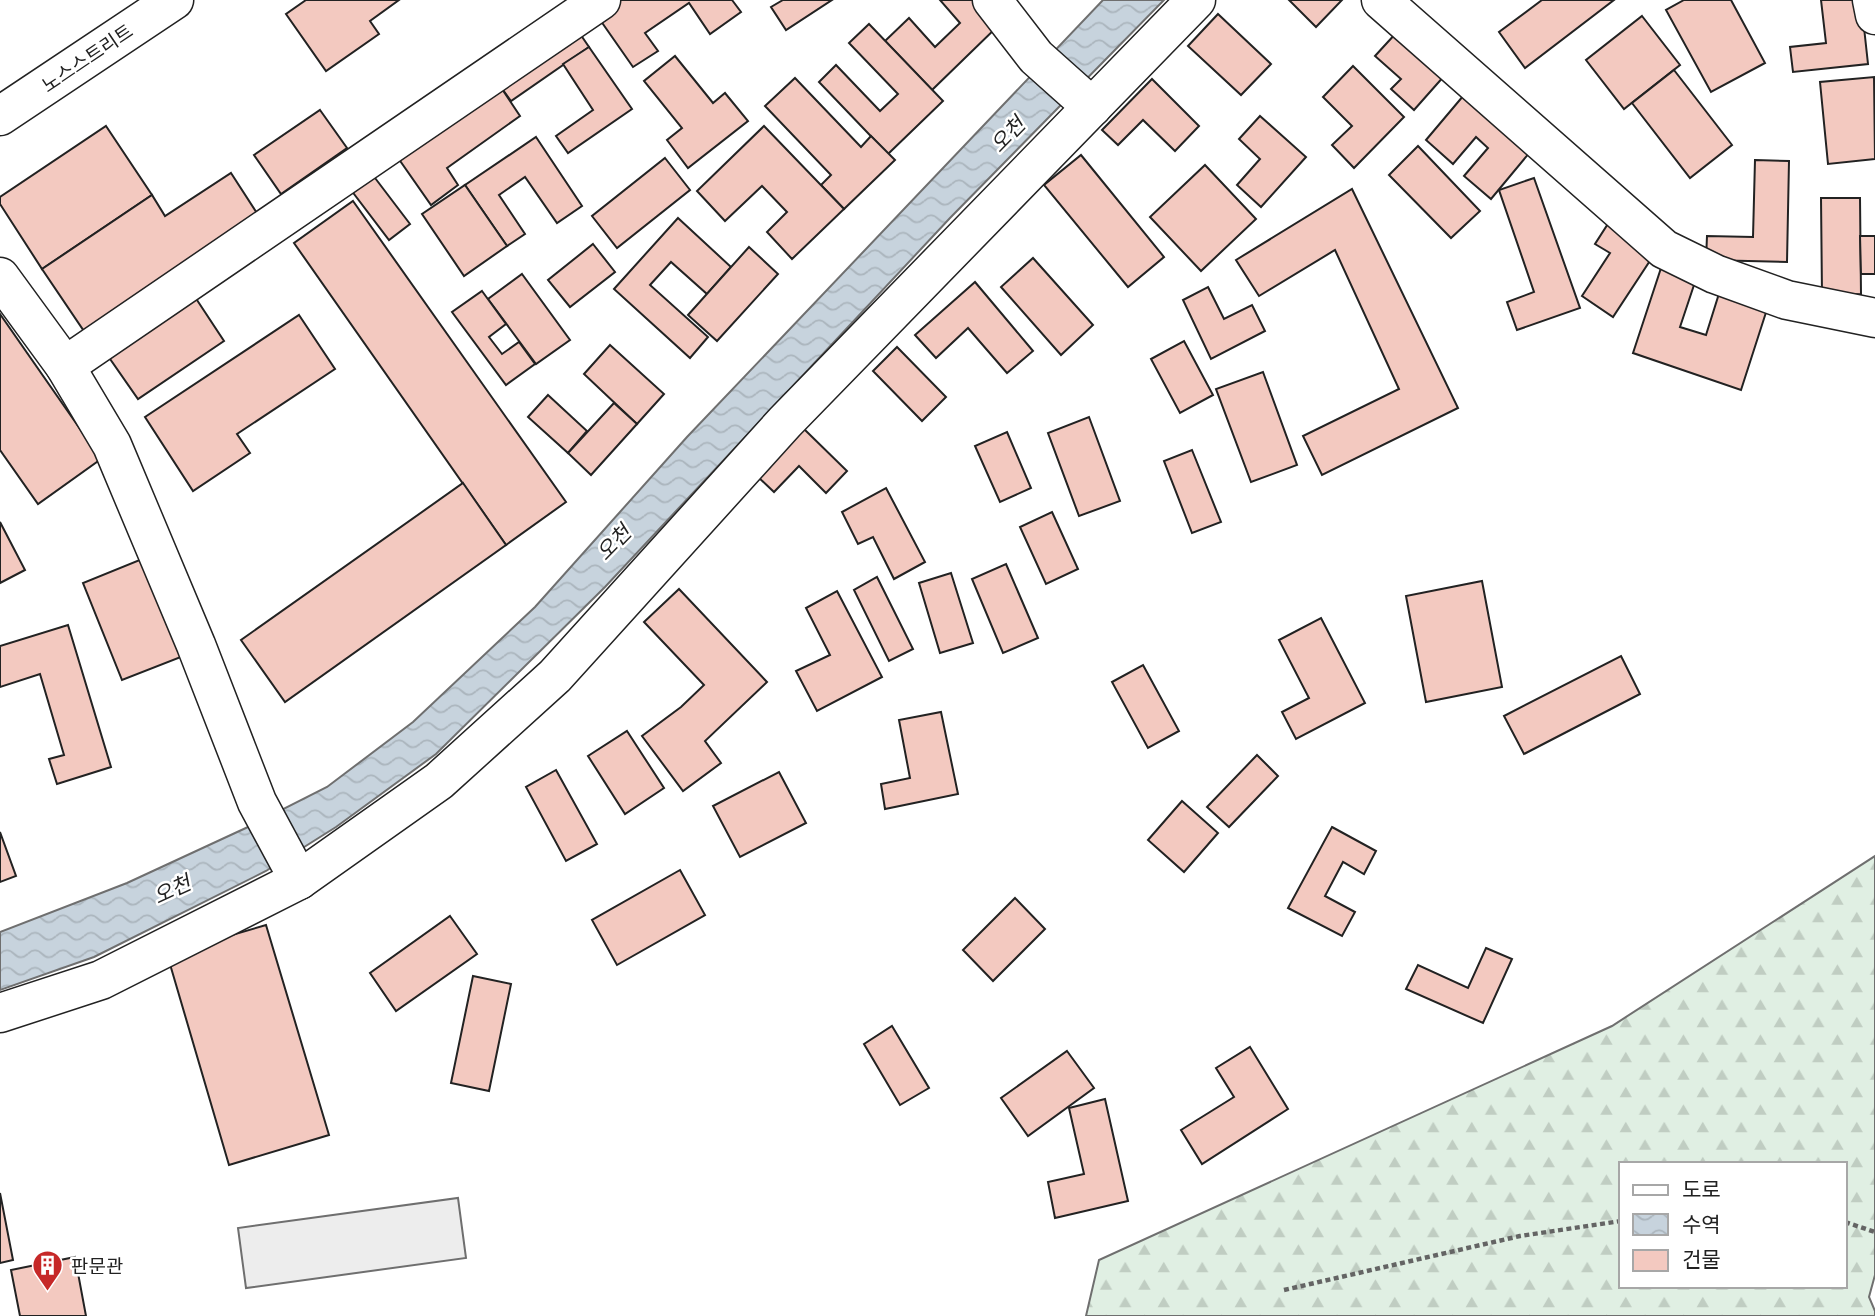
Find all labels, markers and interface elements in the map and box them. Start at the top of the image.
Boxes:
street label: 노스스트리트 [37,19,137,96]
water label: 오천 [985,109,1031,157]
water label: 오천 [591,517,637,565]
water label: 오천 [149,868,197,908]
legend [1619,1162,1847,1288]
text: 도로 [1682,1176,1721,1201]
text: 수역 [1682,1211,1721,1236]
text: 건물 [1682,1246,1721,1271]
building icon: 판문관 [31,1249,65,1293]
place label: 판문관 [71,1254,123,1277]

